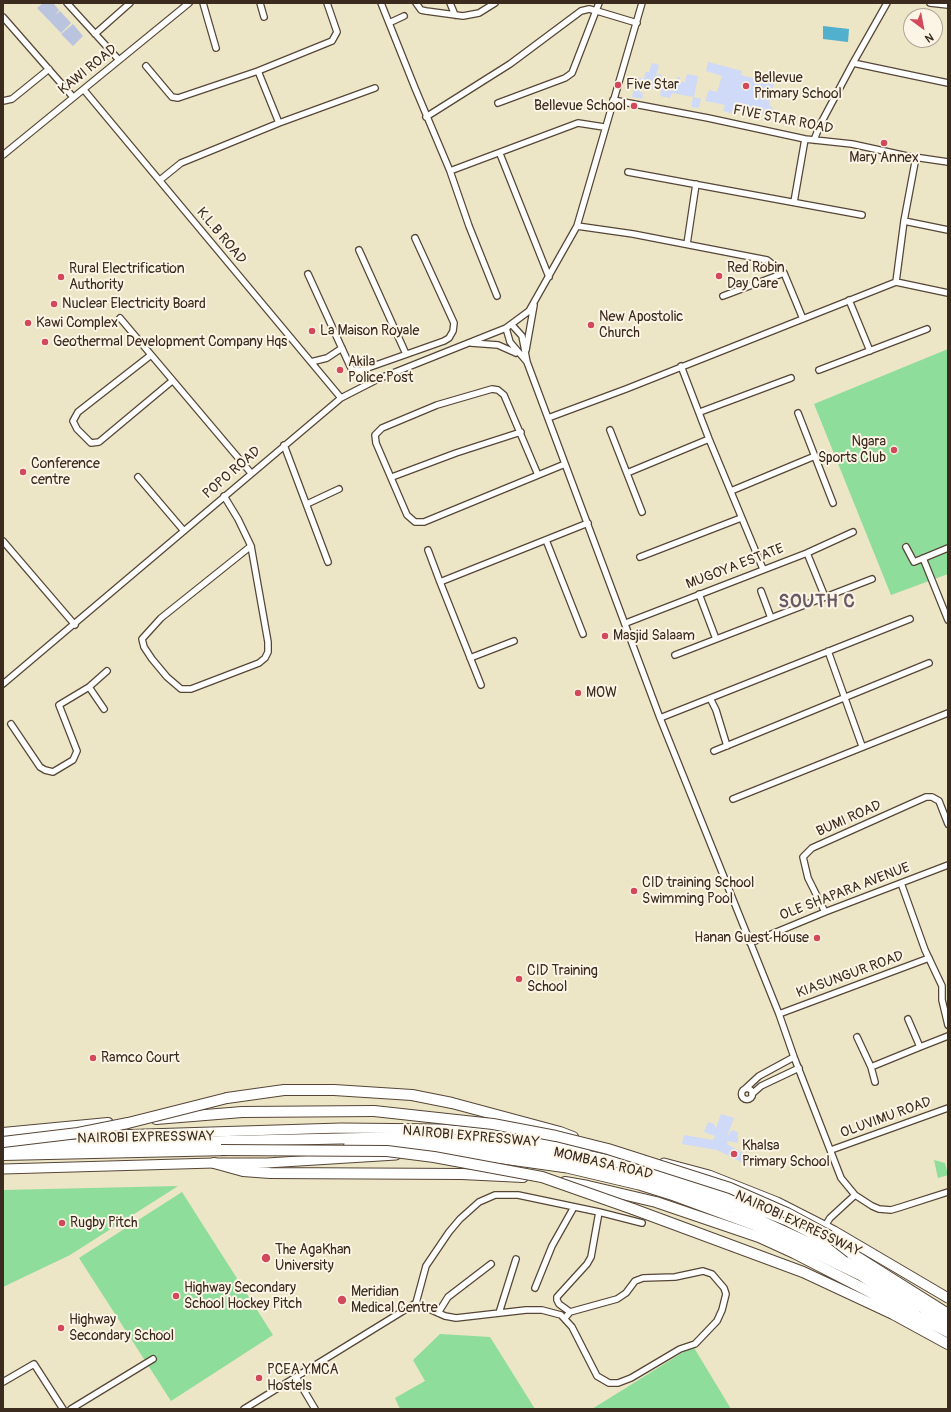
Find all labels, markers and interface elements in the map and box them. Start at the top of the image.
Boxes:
north arrow [903,8,943,48]
text: N [922,30,936,45]
street label: KAWI ROAD [55,41,121,99]
place label: Bellevue Primary School [754,70,842,102]
place label: Five Star [626,77,679,93]
marker: Five Star [613,80,623,90]
marker: Bellevue Primary School [741,81,751,91]
place label: Bellevue School [534,98,626,114]
marker: Bellevue School [629,101,639,111]
street label: FIVE STAR ROAD [731,102,835,138]
marker: Mary Annex [879,138,889,148]
place label: Mary Annex [849,150,919,166]
street label: K.L.B ROAD [193,204,249,268]
place label: Red Robin Day Care [727,260,785,292]
place label: Rural Electrification Authority [69,261,185,294]
marker: Red Robin Day Care [714,271,724,281]
marker: Rural Electrification Authority [56,272,66,282]
place label: Nuclear Electricity Board [62,296,206,312]
marker: Nuclear Electricity Board [49,299,59,309]
place label: New Apostolic Church [599,309,683,342]
place label: Kawi Complex [36,315,118,331]
marker: Kawi Complex [23,318,33,328]
marker: New Apostolic Church [586,320,596,330]
place label: La Maison Royale [320,323,419,339]
marker: La Maison Royale [307,326,317,336]
place label: Geothermal Development Company Hqs [53,334,287,350]
marker: Geothermal Development Company Hqs [40,337,50,347]
place label: Akila Police Post [348,354,413,386]
marker: Akila Police Post [335,365,345,375]
place label: Ngara Sports Club [818,434,886,466]
street label: POPO ROAD [200,443,264,503]
marker: Ngara Sports Club [889,445,899,455]
place label: Conference centre [31,456,100,488]
marker: Conference centre [18,467,28,477]
street label: MUGOYA ESTATE [684,541,786,593]
district label: SOUTH C [778,591,856,613]
place label: Masjid Salaam [613,628,695,644]
marker: Masjid Salaam [600,631,610,641]
place label: MOW [586,685,617,701]
marker: MOW [573,688,583,698]
street label: BUMI ROAD [814,797,884,841]
street label: OLE SHAPARA AVENUE [778,859,912,925]
place label: CID training School Swimming Pool [642,875,754,908]
marker: CID training School Swimming Pool [629,886,639,896]
place label: Hanan Guest House [694,930,809,946]
marker: Hanan Guest House [812,933,822,943]
street label: KIASUNGUR ROAD [794,948,906,1002]
place label: CID Training School [527,963,598,996]
marker: CID Training School [514,974,524,984]
place label: Ramco Court [101,1050,180,1066]
marker: Ramco Court [88,1053,98,1063]
street label: OLUVIMU ROAD [838,1094,934,1142]
street label: NAIROBI EXPRESSWAY [402,1123,540,1151]
street label: NAIROBI EXPRESSWAY [77,1128,215,1148]
place label: Khalsa Primary School [742,1138,830,1170]
street label: MOMBASA ROAD [552,1144,654,1184]
marker: Khalsa Primary School [729,1149,739,1159]
street label: NAIROBI EXPRESSWAY [732,1187,864,1261]
place label: Rugby Pitch [70,1215,138,1231]
marker: Rugby Pitch [57,1218,67,1228]
place label: The AgaKhan University [275,1242,351,1274]
marker: The AgaKhan University [260,1252,272,1264]
place label: Highway Secondary School Hockey Pitch [184,1280,302,1312]
place label: Meridian Medical Centre [351,1284,438,1316]
marker: Highway Secondary School Hockey Pitch [171,1291,181,1301]
marker: Meridian Medical Centre [336,1294,348,1306]
place label: Highway Secondary School [69,1312,174,1344]
marker: Highway Secondary School [56,1323,66,1333]
place label: PCEA YMCA Hostels [267,1362,339,1394]
marker: PCEA YMCA Hostels [254,1373,264,1383]

